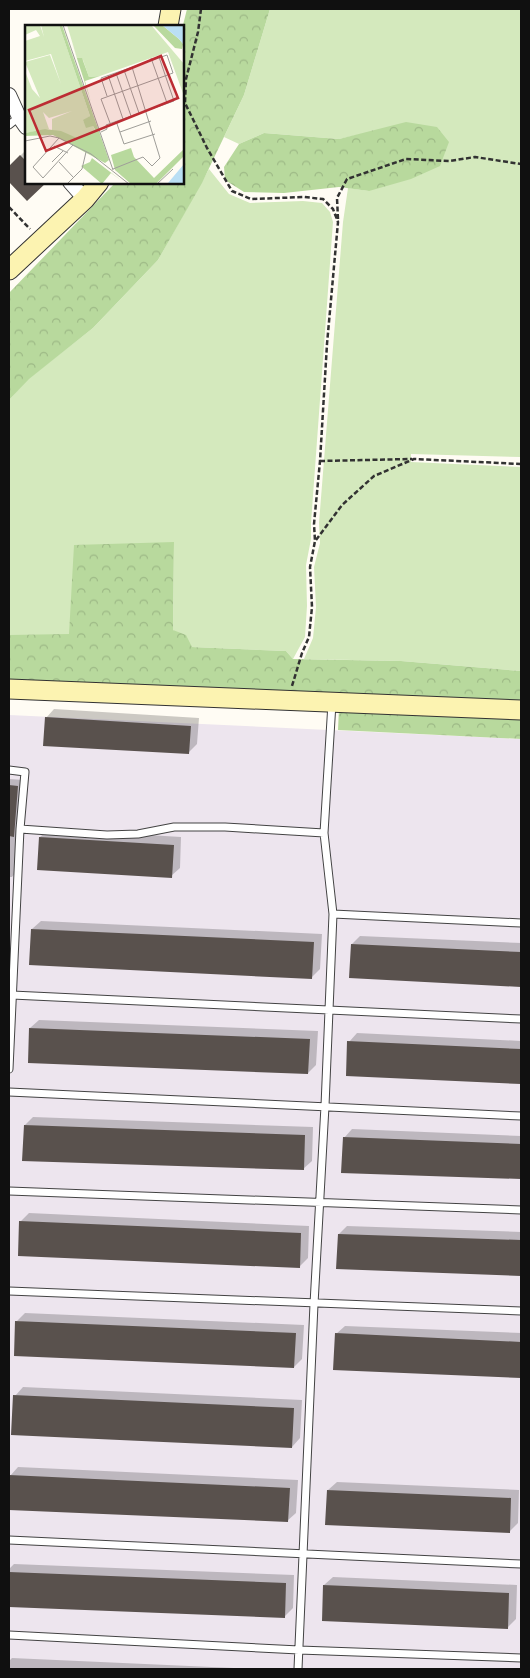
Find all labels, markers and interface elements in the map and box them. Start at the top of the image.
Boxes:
inset map [25,25,184,184]

